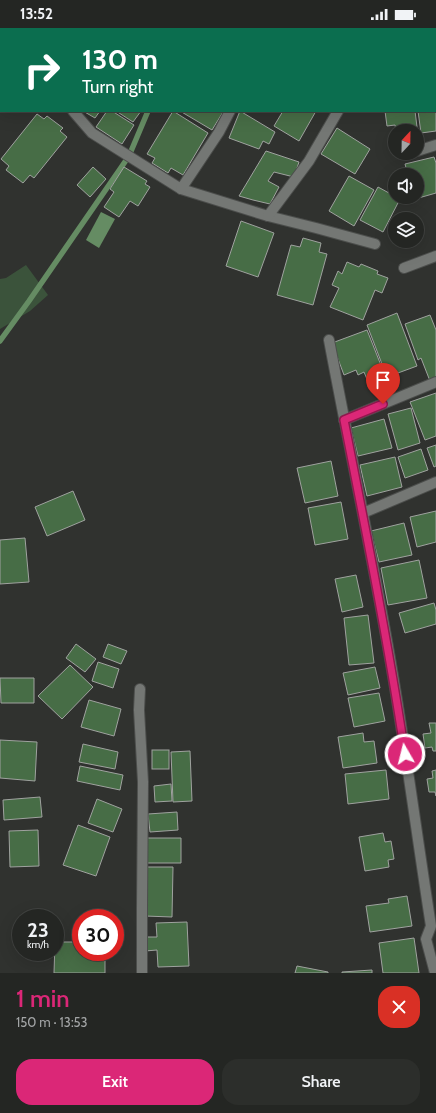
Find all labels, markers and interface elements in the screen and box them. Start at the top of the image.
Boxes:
text: 13:52 [20,5,53,23]
text: 130 m [82,42,158,76]
icon: right [16,44,68,96]
text: Turn right [82,76,153,98]
north arrow [388,124,424,160]
map controls [388,124,424,248]
button: sound [388,168,424,204]
button: layers [388,212,424,248]
pin [366,363,400,404]
icon: arrive [372,369,394,391]
position arrow [384,733,426,775]
speed limit sign: 30 [72,909,124,961]
text: 23 [27,918,49,942]
text: km/h [27,938,49,951]
text: 1 min [16,984,70,1013]
button: close [378,986,420,1028]
text: 150 m · 13:53 [16,1014,88,1030]
button: Exit [16,1059,214,1105]
button: Share [222,1059,420,1105]

